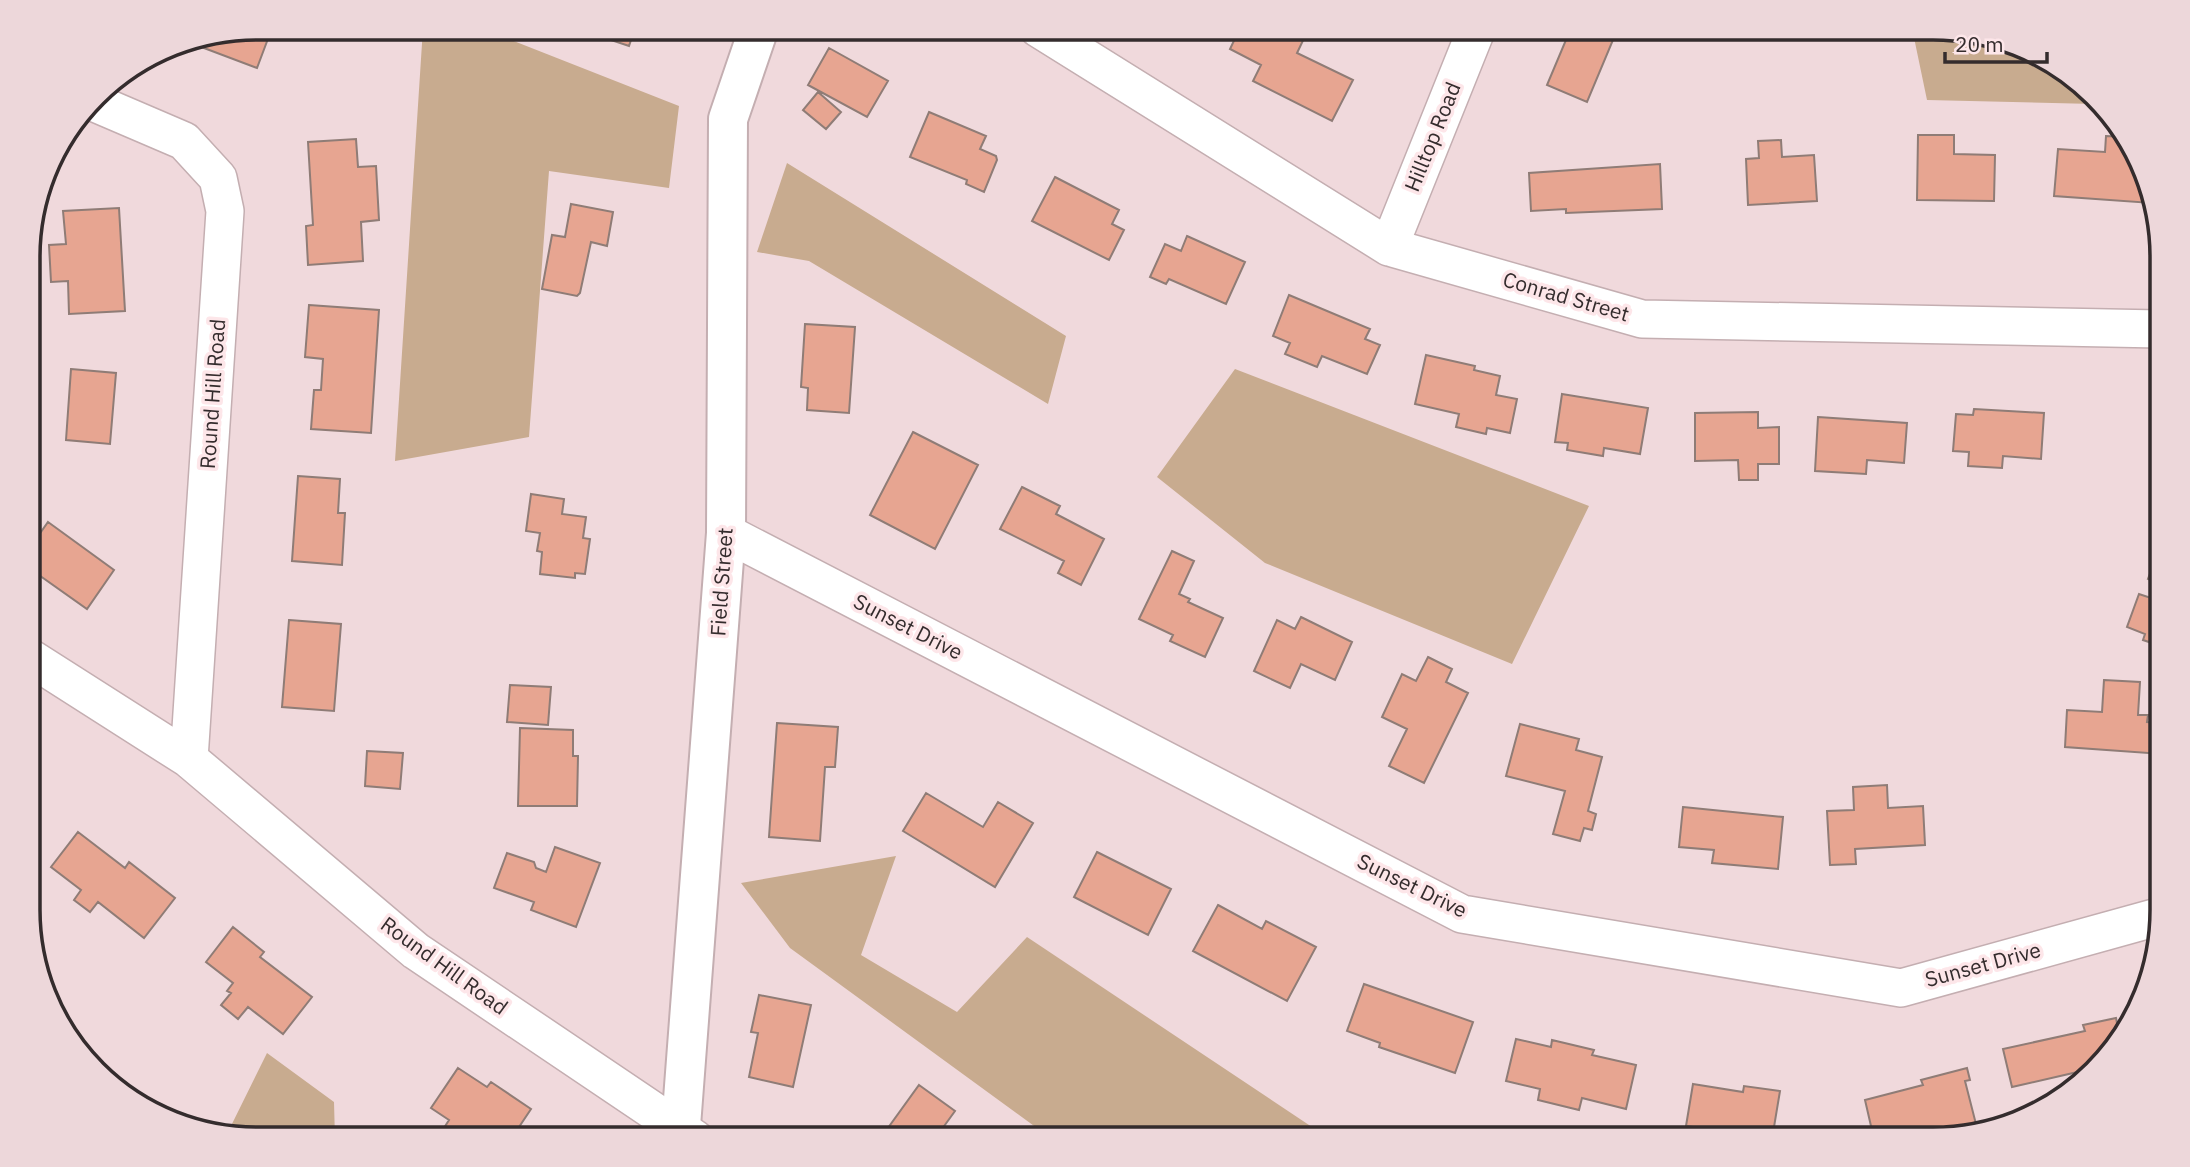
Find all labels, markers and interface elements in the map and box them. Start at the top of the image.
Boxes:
scale bar [1945,21,2046,65]
text: 20 m [1955,30,2004,58]
street label: Hilltop Road [1397,78,1467,196]
street label: Conrad Street [1500,265,1633,327]
street label: Round Hill Road [193,318,231,470]
street label: Field Street [703,527,739,637]
street label: Sunset Drive [849,587,968,666]
street label: Sunset Drive [1353,846,1472,924]
street label: Round Hill Road [375,910,514,1021]
street label: Sunset Drive [1922,935,2044,993]

